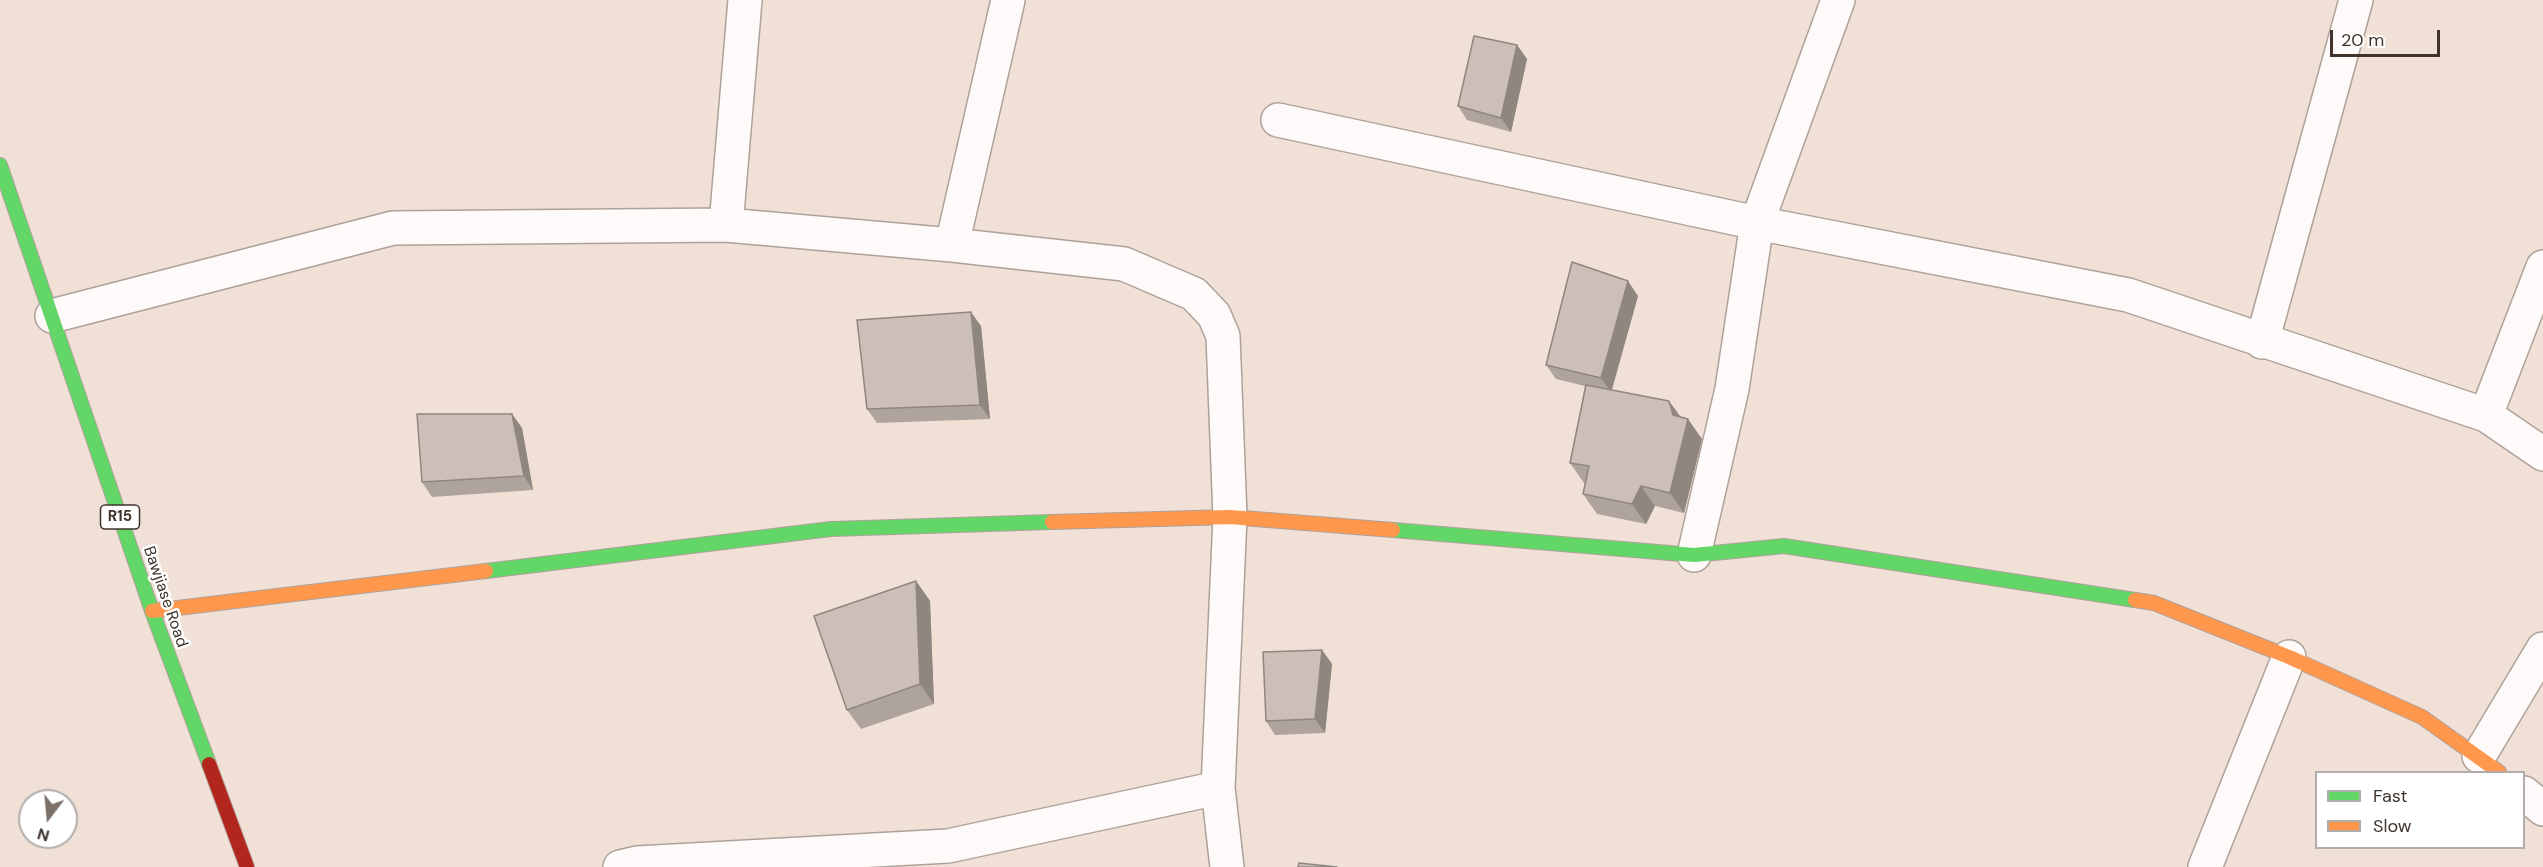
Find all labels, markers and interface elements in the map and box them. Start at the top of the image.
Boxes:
scale bar [2333,18,2442,56]
text: 20 m [2341,28,2384,52]
road number: R15 [100,505,140,529]
street label: Bawjiase Road [139,544,191,650]
legend [2315,771,2525,849]
text: Fast [2373,784,2408,808]
north arrow [18,789,78,849]
text: Slow [2373,814,2412,838]
text: N [35,823,52,847]

